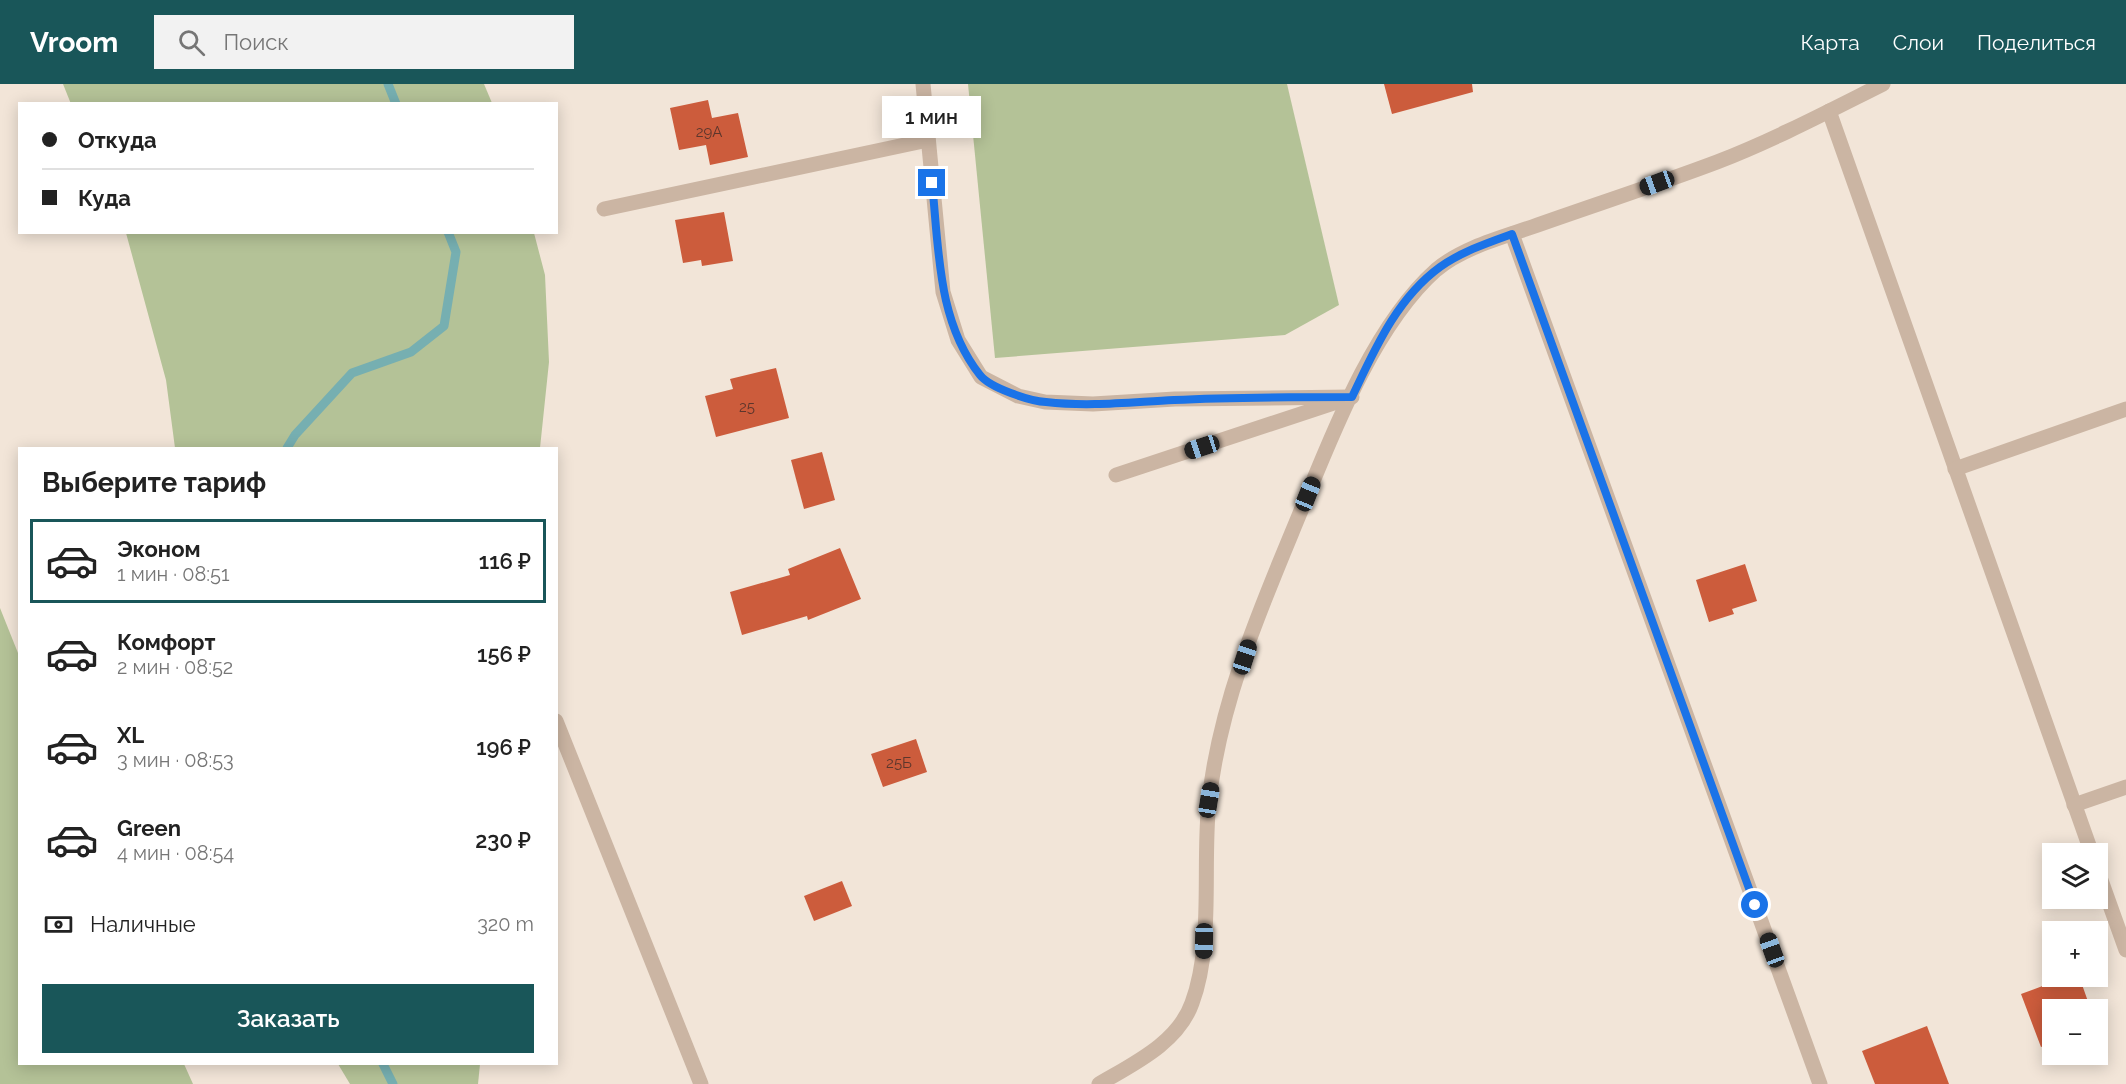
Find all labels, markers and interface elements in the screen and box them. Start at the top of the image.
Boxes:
search box [154,15,574,69]
text: Vroom [30,26,118,59]
icon: search [175,26,208,59]
text: Поиск [223,29,289,55]
text: Карта [1801,30,1860,55]
text: Слои [1893,30,1944,55]
text: Поделиться [1977,30,2096,55]
callout: 1 мин [882,96,982,138]
text: 1 мин [905,105,958,129]
house number: 29А [696,123,722,141]
text: Откуда [78,127,157,153]
car [1637,168,1677,198]
route end [918,169,945,196]
text: Куда [78,185,131,211]
house number: 25 [739,398,755,416]
car [1182,433,1222,461]
text: Выберите тариф [42,467,266,498]
car [1293,474,1323,514]
icon: car [45,534,99,588]
text: Эконом [117,536,201,562]
text: 116 ₽ [479,548,531,574]
text: 1 мин · 08:51 [117,562,230,586]
icon: car [45,627,99,681]
text: Комфорт [117,629,215,655]
car [1231,637,1259,677]
text: 156 ₽ [477,641,531,667]
text: 2 мин · 08:52 [117,655,233,679]
icon: car [45,720,99,774]
text: XL [117,722,144,748]
text: 196 ₽ [476,734,531,760]
text: 3 мин · 08:53 [117,748,234,772]
house number: 25Б [886,754,912,772]
car [1197,781,1221,819]
icon: car [45,813,99,867]
text: Green [117,815,181,841]
text: 230 ₽ [475,827,531,853]
text: 4 мин · 08:54 [117,841,234,865]
map controls [2042,843,2108,1065]
button: layers [2042,843,2108,909]
route start [1741,891,1768,918]
icon: cash [42,908,75,941]
text: Наличные [90,911,196,937]
text: 320 m [477,912,534,936]
button: + [2042,921,2108,987]
car [1195,923,1213,959]
car [1757,930,1787,970]
button: Заказать [42,984,534,1053]
button: − [2042,999,2108,1065]

